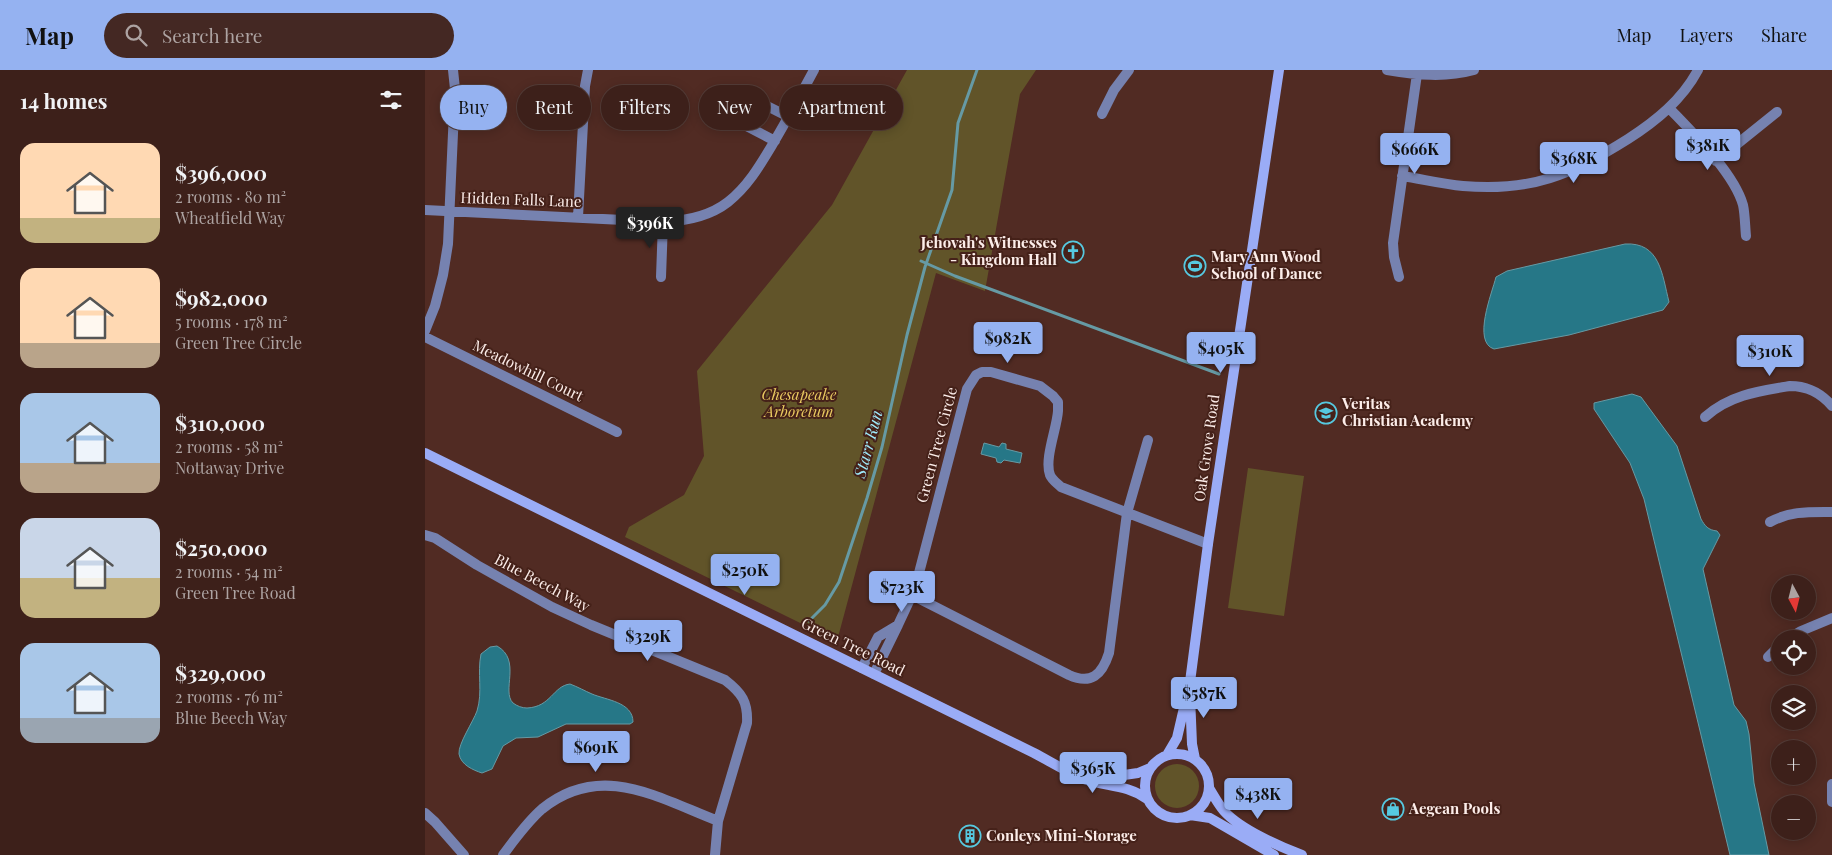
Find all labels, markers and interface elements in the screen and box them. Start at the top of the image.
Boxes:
search box [104,13,454,58]
text: Map [25,19,74,51]
icon: search [122,21,150,49]
text: Search here [162,22,262,48]
text: Map [1616,23,1651,47]
text: Layers [1679,23,1733,47]
text: Share [1761,23,1807,47]
chip: Buy [440,85,507,130]
chip: Rent [517,85,591,130]
chip: Filters [601,85,689,130]
chip: New [699,85,770,130]
chip: Apartment [780,85,903,130]
text: 14 homes [20,86,107,114]
icon: filters [377,86,405,114]
pin: $381K [1673,128,1743,171]
pin: $666K [1380,132,1450,175]
text: $381K [1686,134,1730,155]
text: $666K [1391,138,1439,159]
pin: $368K [1539,142,1609,184]
text: $368K [1551,147,1597,168]
text: $396,000 [175,158,267,186]
icon: home [60,163,120,223]
text: 2 rooms · 80 m² [175,186,286,207]
street label: Hidden Falls Lane [460,187,582,211]
pin: $396K [615,206,685,249]
text: Wheatfield Way [175,207,285,228]
text: $396K [627,212,673,233]
place label: Jehovah's Witnesses - Kingdom Hall [920,232,1057,269]
church icon: Jehovah's Witnesses - Kingdom Hall [1061,240,1085,264]
place label: Mary Ann Wood School of Dance [1211,246,1322,283]
sports icon: Mary Ann Wood School of Dance [1183,254,1207,278]
text: $982,000 [175,283,268,311]
icon: home [60,288,120,348]
text: 5 rooms · 178 m² [175,311,288,332]
pin: $982K [973,322,1043,364]
text: $982K [985,327,1031,348]
text: Green Tree Circle [175,332,302,353]
pin: $405K [1186,332,1256,374]
pin: $310K [1735,334,1805,377]
street label: Meadowhill Court [470,335,588,406]
text: $405K [1198,337,1244,358]
text: $310K [1748,340,1792,361]
park label: Chesapeake Arboretum [762,384,837,421]
street label: Green Tree Circle [911,385,961,505]
street label: Oak Grove Road [1189,393,1223,503]
place label: Veritas Christian Academy [1341,393,1473,430]
school or university icon: Veritas Christian Academy [1314,401,1338,425]
text: $310,000 [175,408,265,436]
water label: Starr Run [848,408,887,481]
icon: home [60,413,120,473]
text: 2 rooms · 58 m² [175,436,283,457]
text: Nottaway Drive [175,457,284,478]
text: $250,000 [175,533,268,561]
icon: home [60,538,120,598]
street label: Blue Beech Way [491,549,594,616]
pin: $250K [710,554,780,596]
text: $250K [722,559,768,580]
text: 2 rooms · 54 m² [175,561,283,582]
pin: $723K [867,570,937,613]
north arrow [1771,575,1816,620]
map controls [1771,575,1816,840]
text: $723K [880,576,924,597]
text: Green Tree Road [175,582,296,603]
street label: Green Tree Road [798,612,909,680]
pin: $329K [613,620,683,662]
text: $329K [625,625,671,646]
button: locate [1771,630,1816,675]
text: $329,000 [175,658,266,686]
icon: home [60,663,120,723]
pin: $587K [1169,676,1239,719]
text: $587K [1182,682,1226,703]
button: layers [1771,685,1816,730]
text: 2 rooms · 76 m² [175,686,283,707]
text: Blue Beech Way [175,707,287,728]
pin: $691K [561,730,631,773]
text: $691K [574,736,618,757]
button: + [1771,740,1816,785]
pin: $365K [1058,752,1128,794]
text: $365K [1071,757,1115,778]
pin: $438K [1223,778,1293,820]
text: $438K [1235,783,1281,804]
button: − [1771,795,1816,840]
shop icon: Aegean Pools [1381,797,1405,821]
place label: Aegean Pools [1408,798,1500,818]
building icon: Conleys Mini-Storage [958,824,982,848]
place label: Conleys Mini-Storage [986,825,1137,845]

